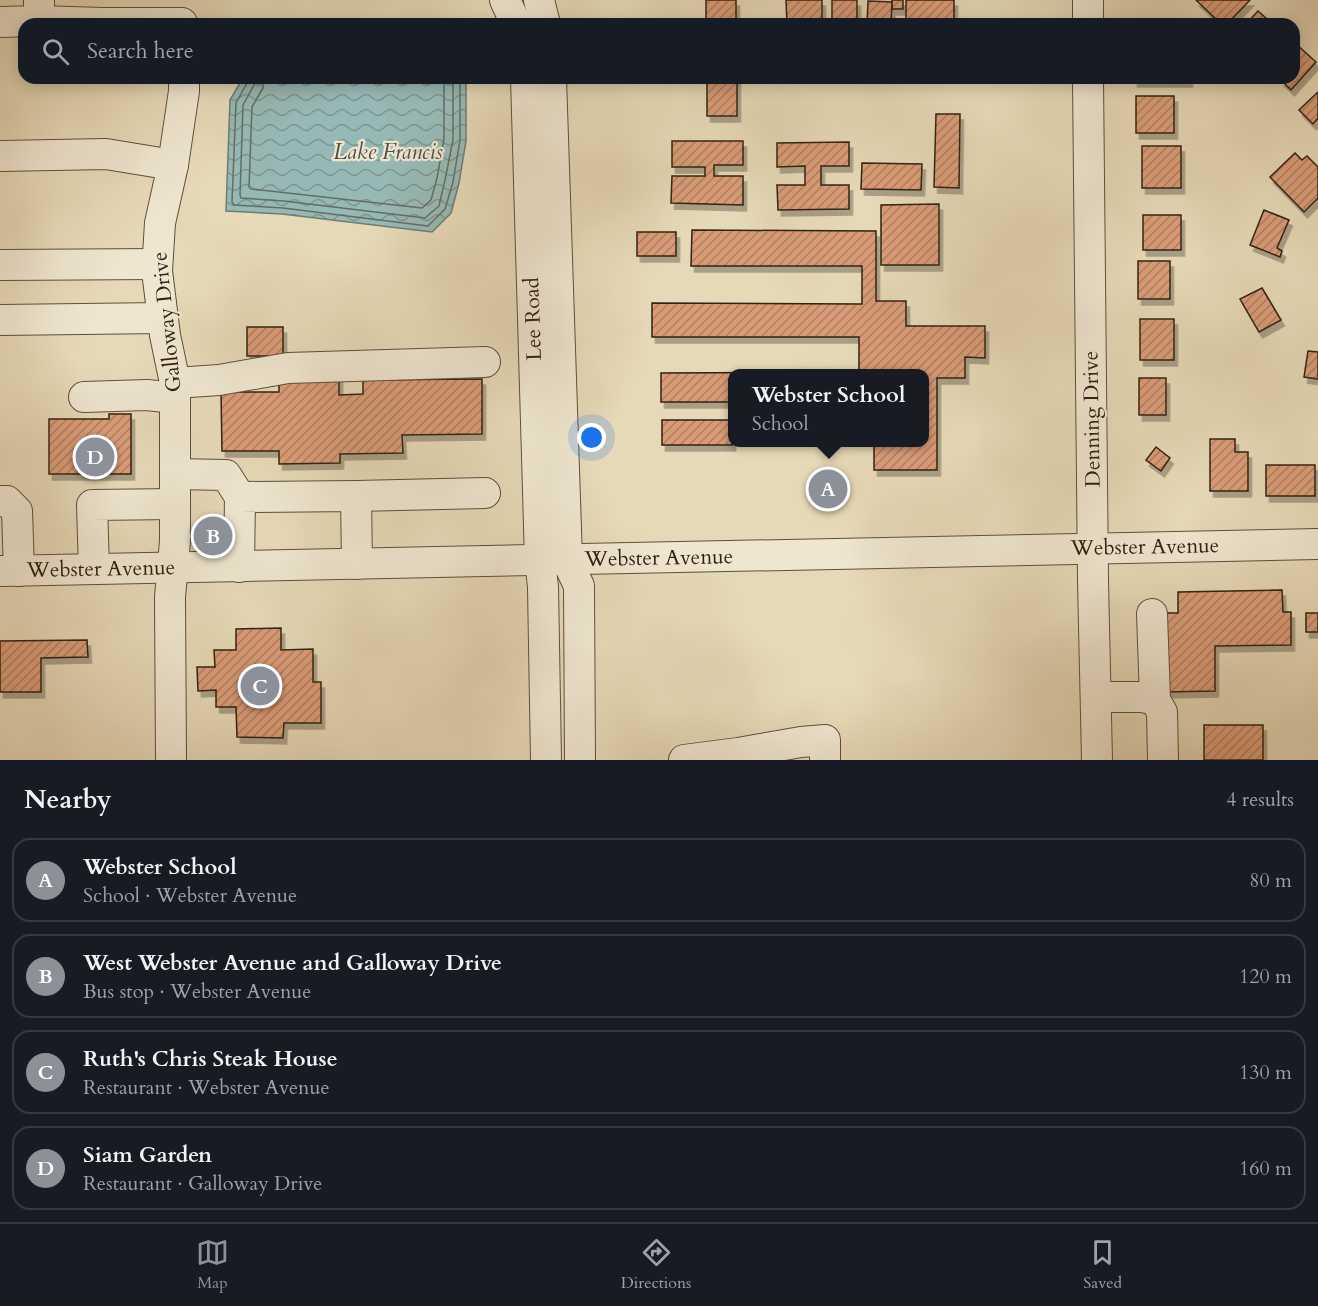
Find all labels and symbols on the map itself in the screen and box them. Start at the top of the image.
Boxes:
water label: Lake Francis [333,137,443,167]
street label: Galloway Drive [145,250,189,394]
street label: Lee Road [517,277,549,361]
street label: Denning Drive [1076,350,1108,488]
your location [577,423,606,452]
pin: D [76,434,115,480]
pin: A [808,466,848,512]
pin: B [194,514,232,558]
street label: Webster Avenue [1069,531,1220,563]
street label: Webster Avenue [583,542,734,574]
street label: Webster Avenue [25,553,176,585]
pin: C [240,664,280,708]

